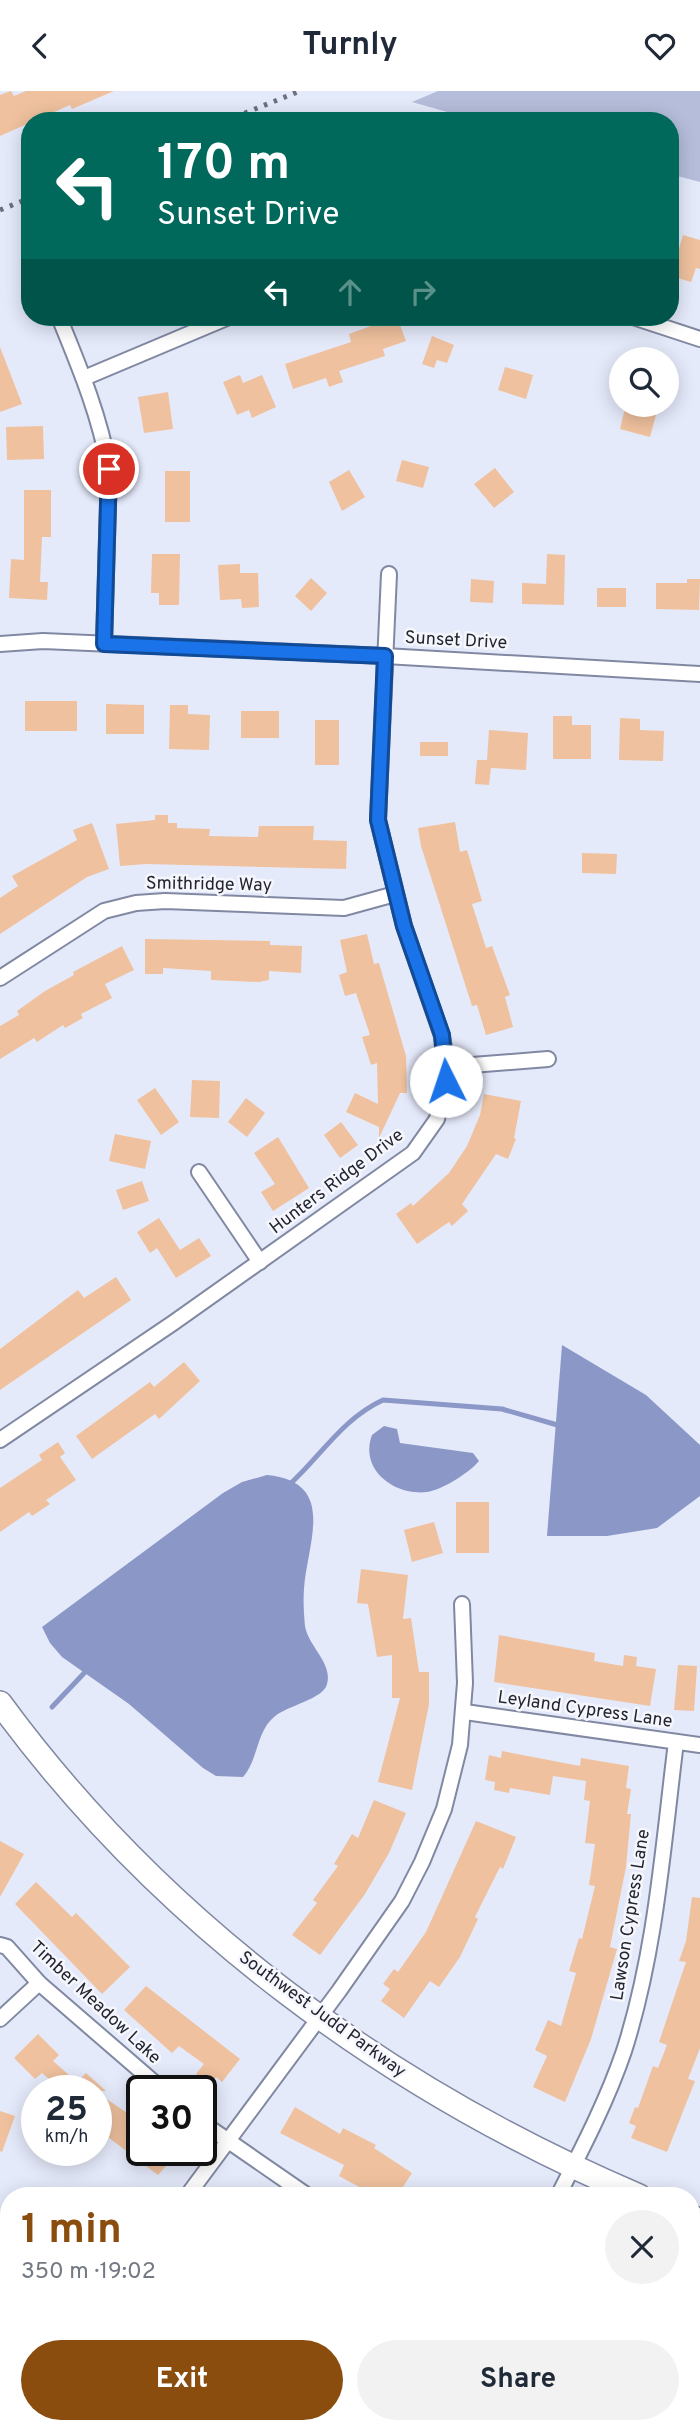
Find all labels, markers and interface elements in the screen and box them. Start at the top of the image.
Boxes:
text: Turnly [302,26,398,66]
icon: back [21,27,59,65]
icon: heart [641,27,679,65]
text: 170 m [157,135,290,197]
icon: left [42,140,133,231]
text: Sunset Drive [157,196,339,236]
icon: left [258,273,296,311]
icon: ahead [331,273,369,311]
icon: right [404,273,442,311]
map controls [609,347,679,417]
button: search [609,347,679,417]
pin [79,439,139,499]
icon: arrive [90,450,128,488]
street label: Sunset Drive [404,627,508,655]
street label: Smithridge Way [146,872,272,898]
position arrow [409,1044,483,1118]
street label: Hunters Ridge Drive [265,1124,409,1240]
street label: Leyland Cypress Lane [496,1686,674,1734]
street label: Lawson Cypress Lane [606,1828,656,2002]
street label: Timber Meadow Lake [25,1936,165,2070]
street label: Southwest Judd Parkway [234,1947,410,2083]
speed limit sign: 30 [126,2075,217,2166]
text: 25 [45,2089,88,2133]
text: km/h [45,2126,88,2149]
text: 1 min [21,2205,122,2258]
button: close [605,2210,679,2284]
text: 350 m · 19:02 [21,2258,156,2287]
button: Exit [21,2340,343,2420]
button: Share [357,2340,679,2420]

